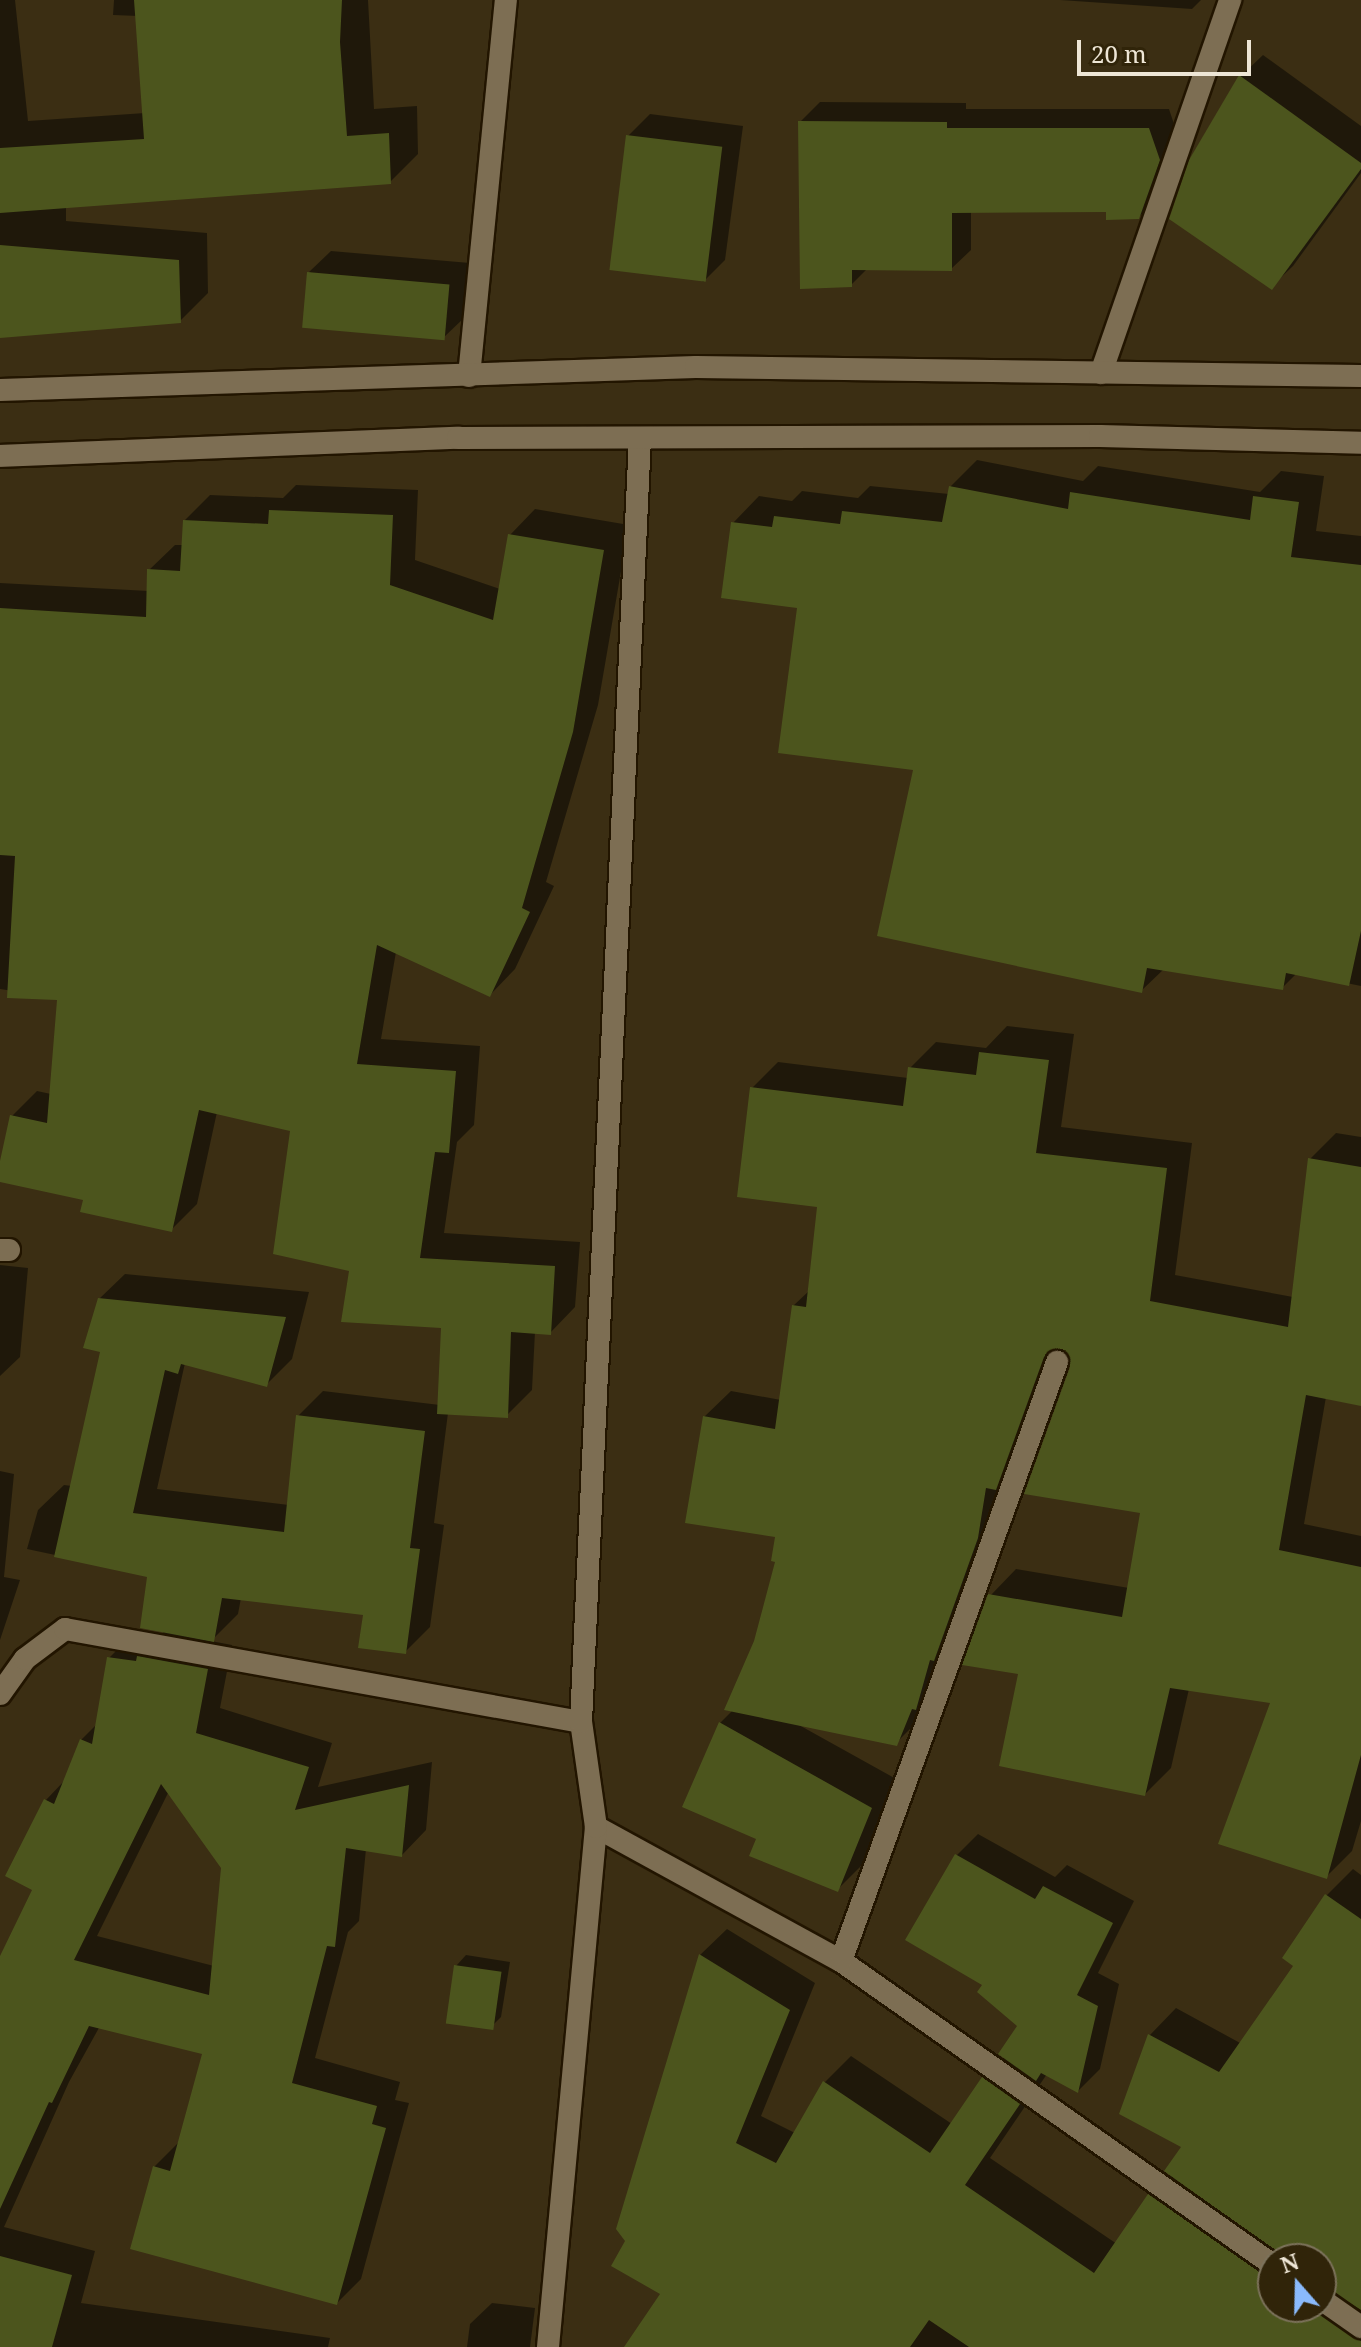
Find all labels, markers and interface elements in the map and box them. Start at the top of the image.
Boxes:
scale bar [1081,24,1255,74]
text: 20 m [1091,37,1147,70]
north arrow [1257,2243,1337,2323]
text: N [1276,2245,1303,2279]

